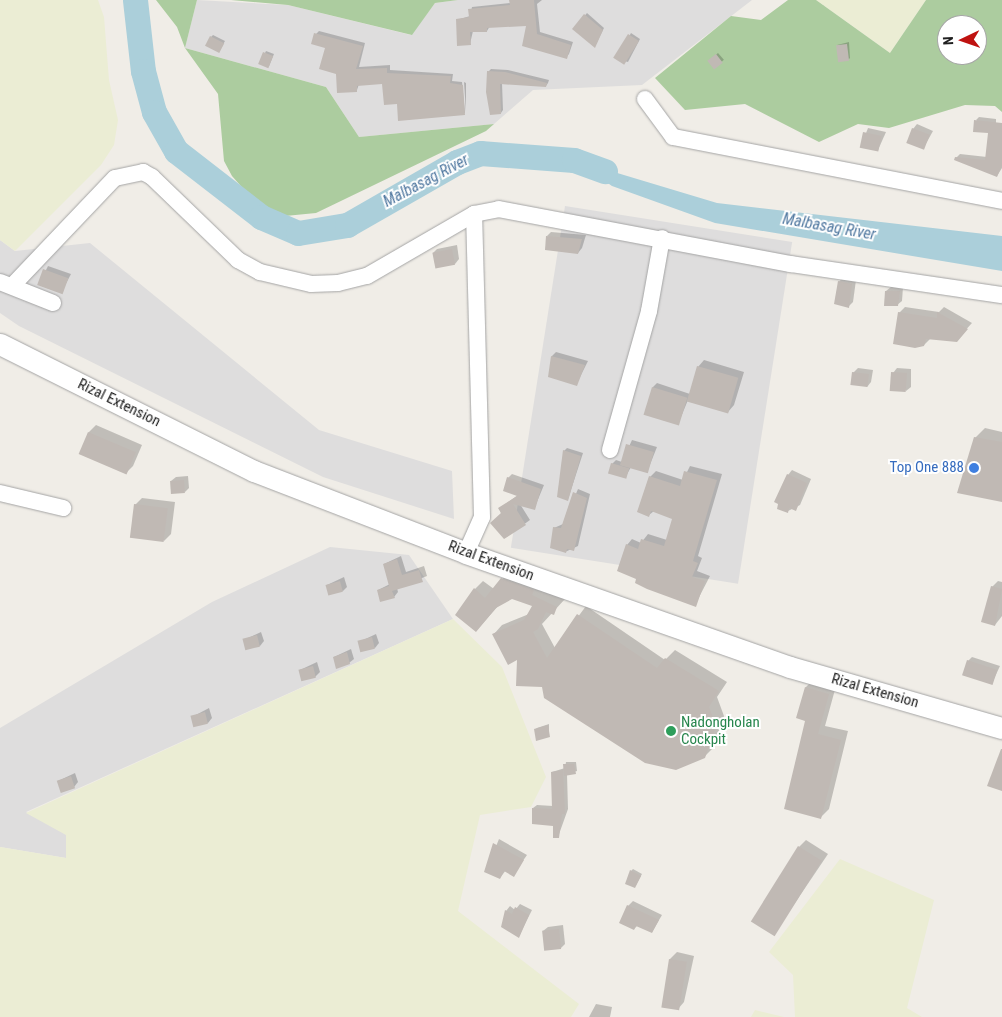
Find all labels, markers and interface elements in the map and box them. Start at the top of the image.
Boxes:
north arrow [937,15,987,65]
text: N [940,36,956,45]
water label: Malbasag River [380,150,472,212]
water label: Malbasag River [781,209,877,245]
street label: Rizal Extension [75,375,163,431]
place label: Top One 888 [890,459,964,477]
marker: Top One 888 [968,462,980,474]
street label: Rizal Extension [446,537,536,585]
street label: Rizal Extension [829,670,921,712]
place label: Nadongholan Cockpit [681,713,760,748]
marker: Nadongholan Cockpit [665,725,677,737]

